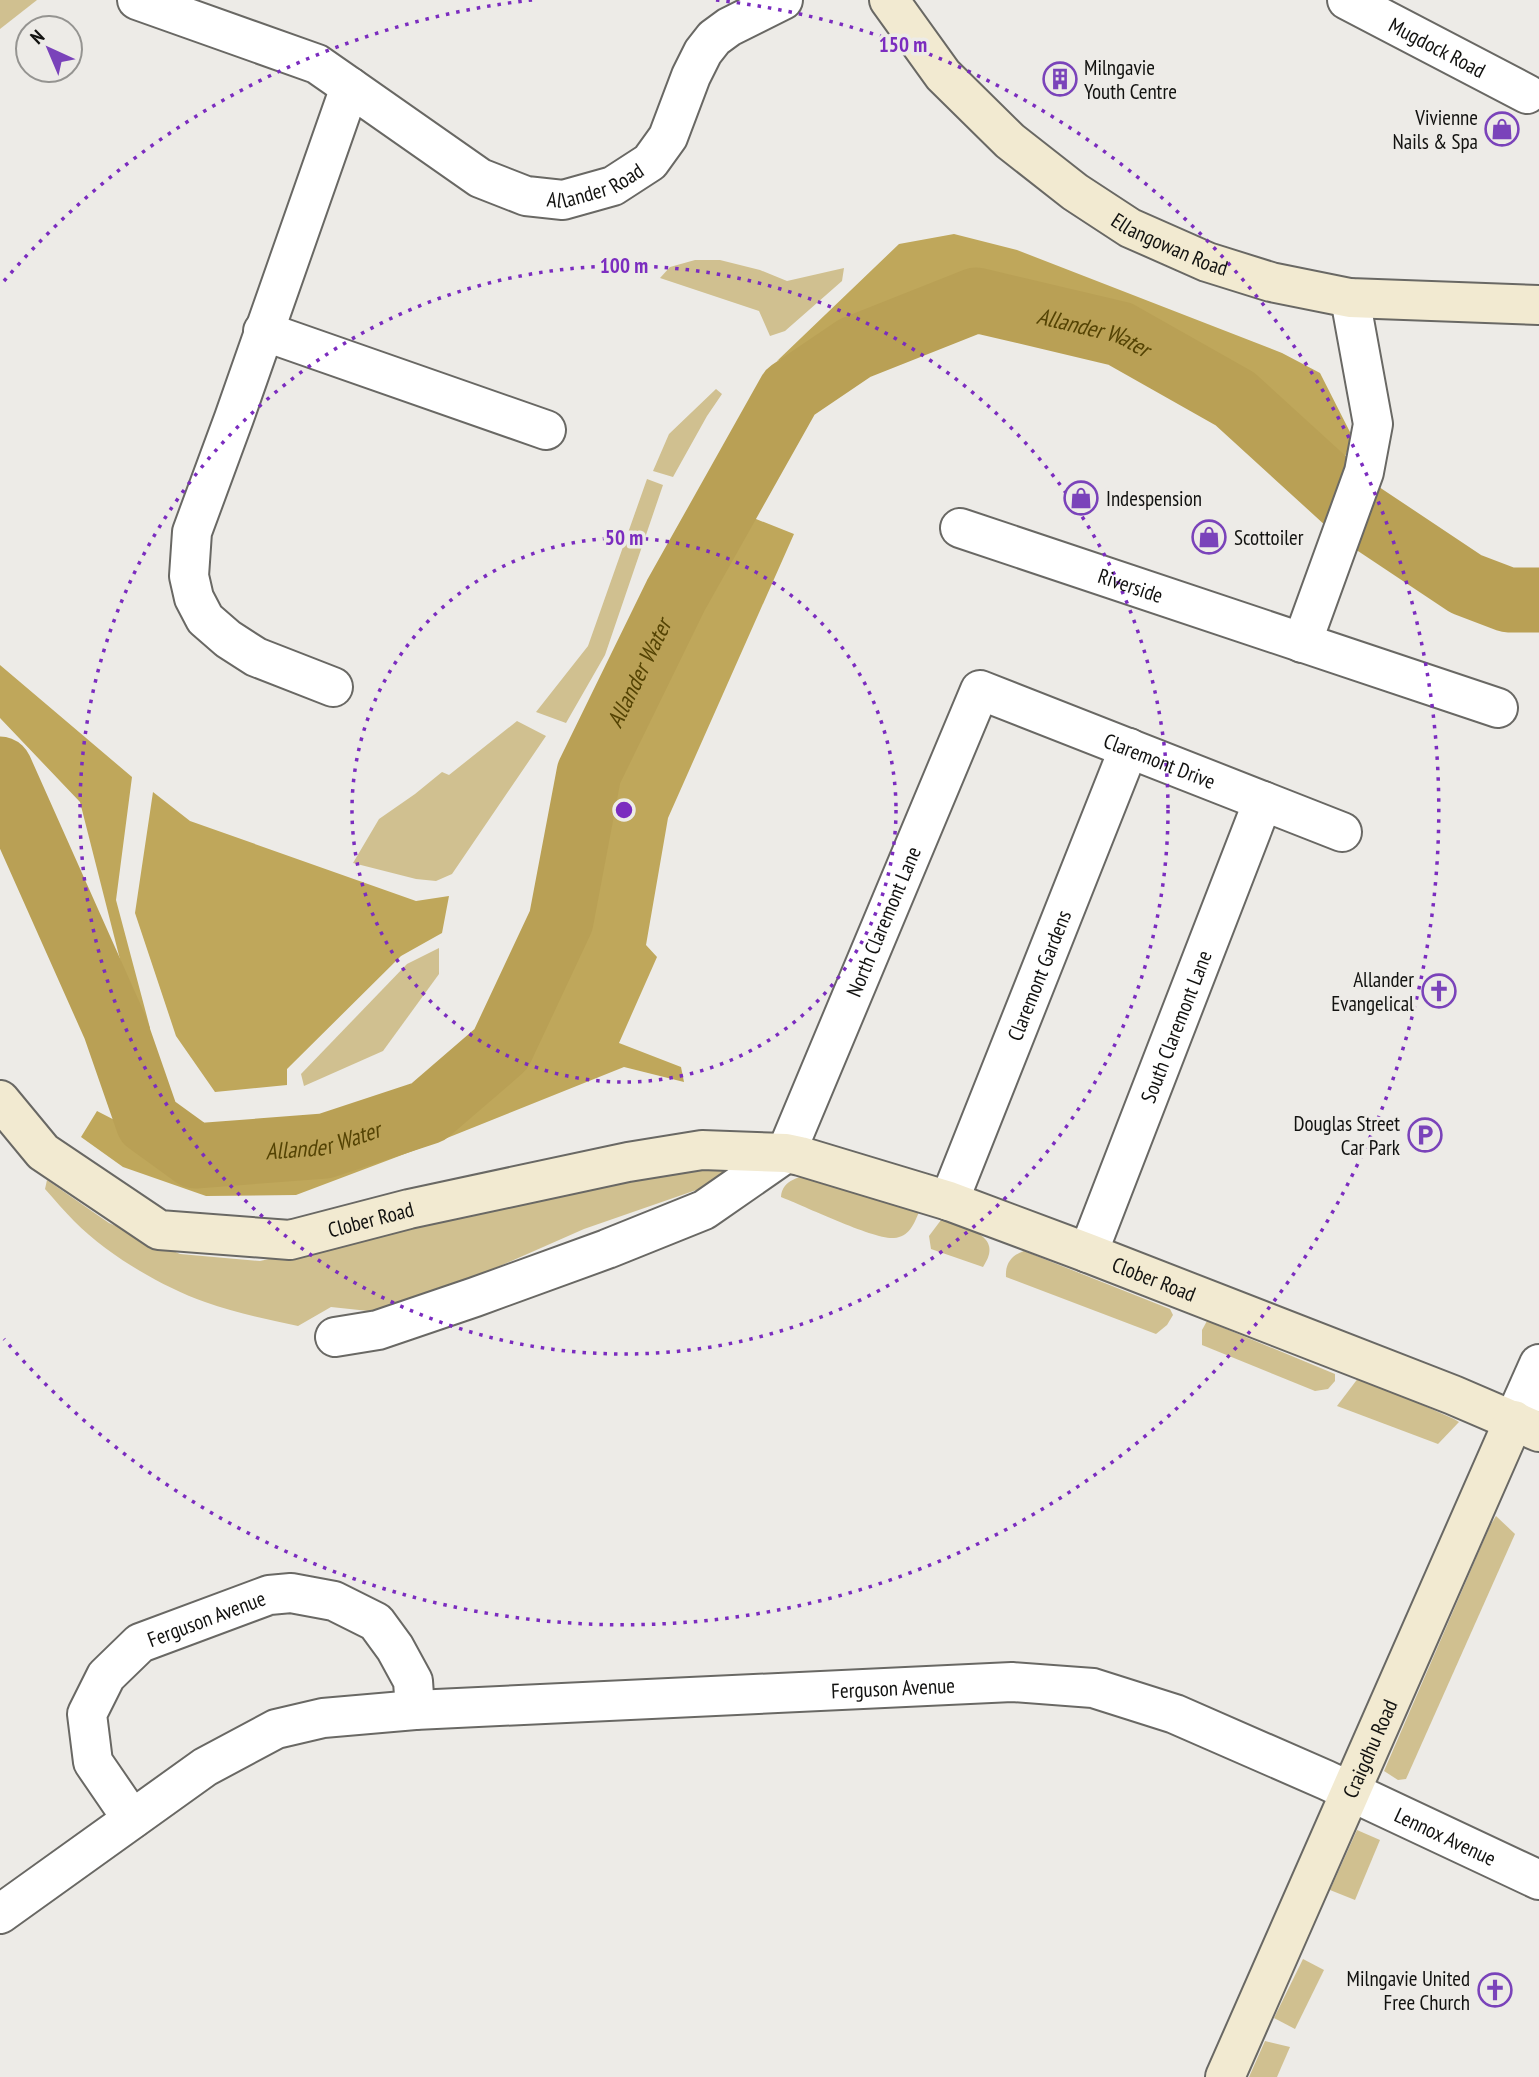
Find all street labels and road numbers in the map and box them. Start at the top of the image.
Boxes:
street label: Mugdock Road [1385,11,1490,84]
street label: Allander Road [546,157,648,213]
street label: Ellangowan Road [1107,206,1231,281]
street label: Riverside [1095,562,1167,608]
street label: Claremont Drive [1100,726,1220,795]
street label: North Claremont Lane [840,842,927,1001]
street label: Claremont Gardens [1001,906,1077,1044]
street label: South Claremont Lane [1134,946,1217,1106]
street label: Clober Road [325,1195,416,1243]
street label: Clober Road [1109,1250,1200,1307]
street label: Ferguson Avenue [144,1584,269,1653]
street label: Ferguson Avenue [831,1671,956,1704]
street label: Craigdhu Road [1336,1695,1403,1802]
street label: Lennox Avenue [1390,1801,1500,1871]

